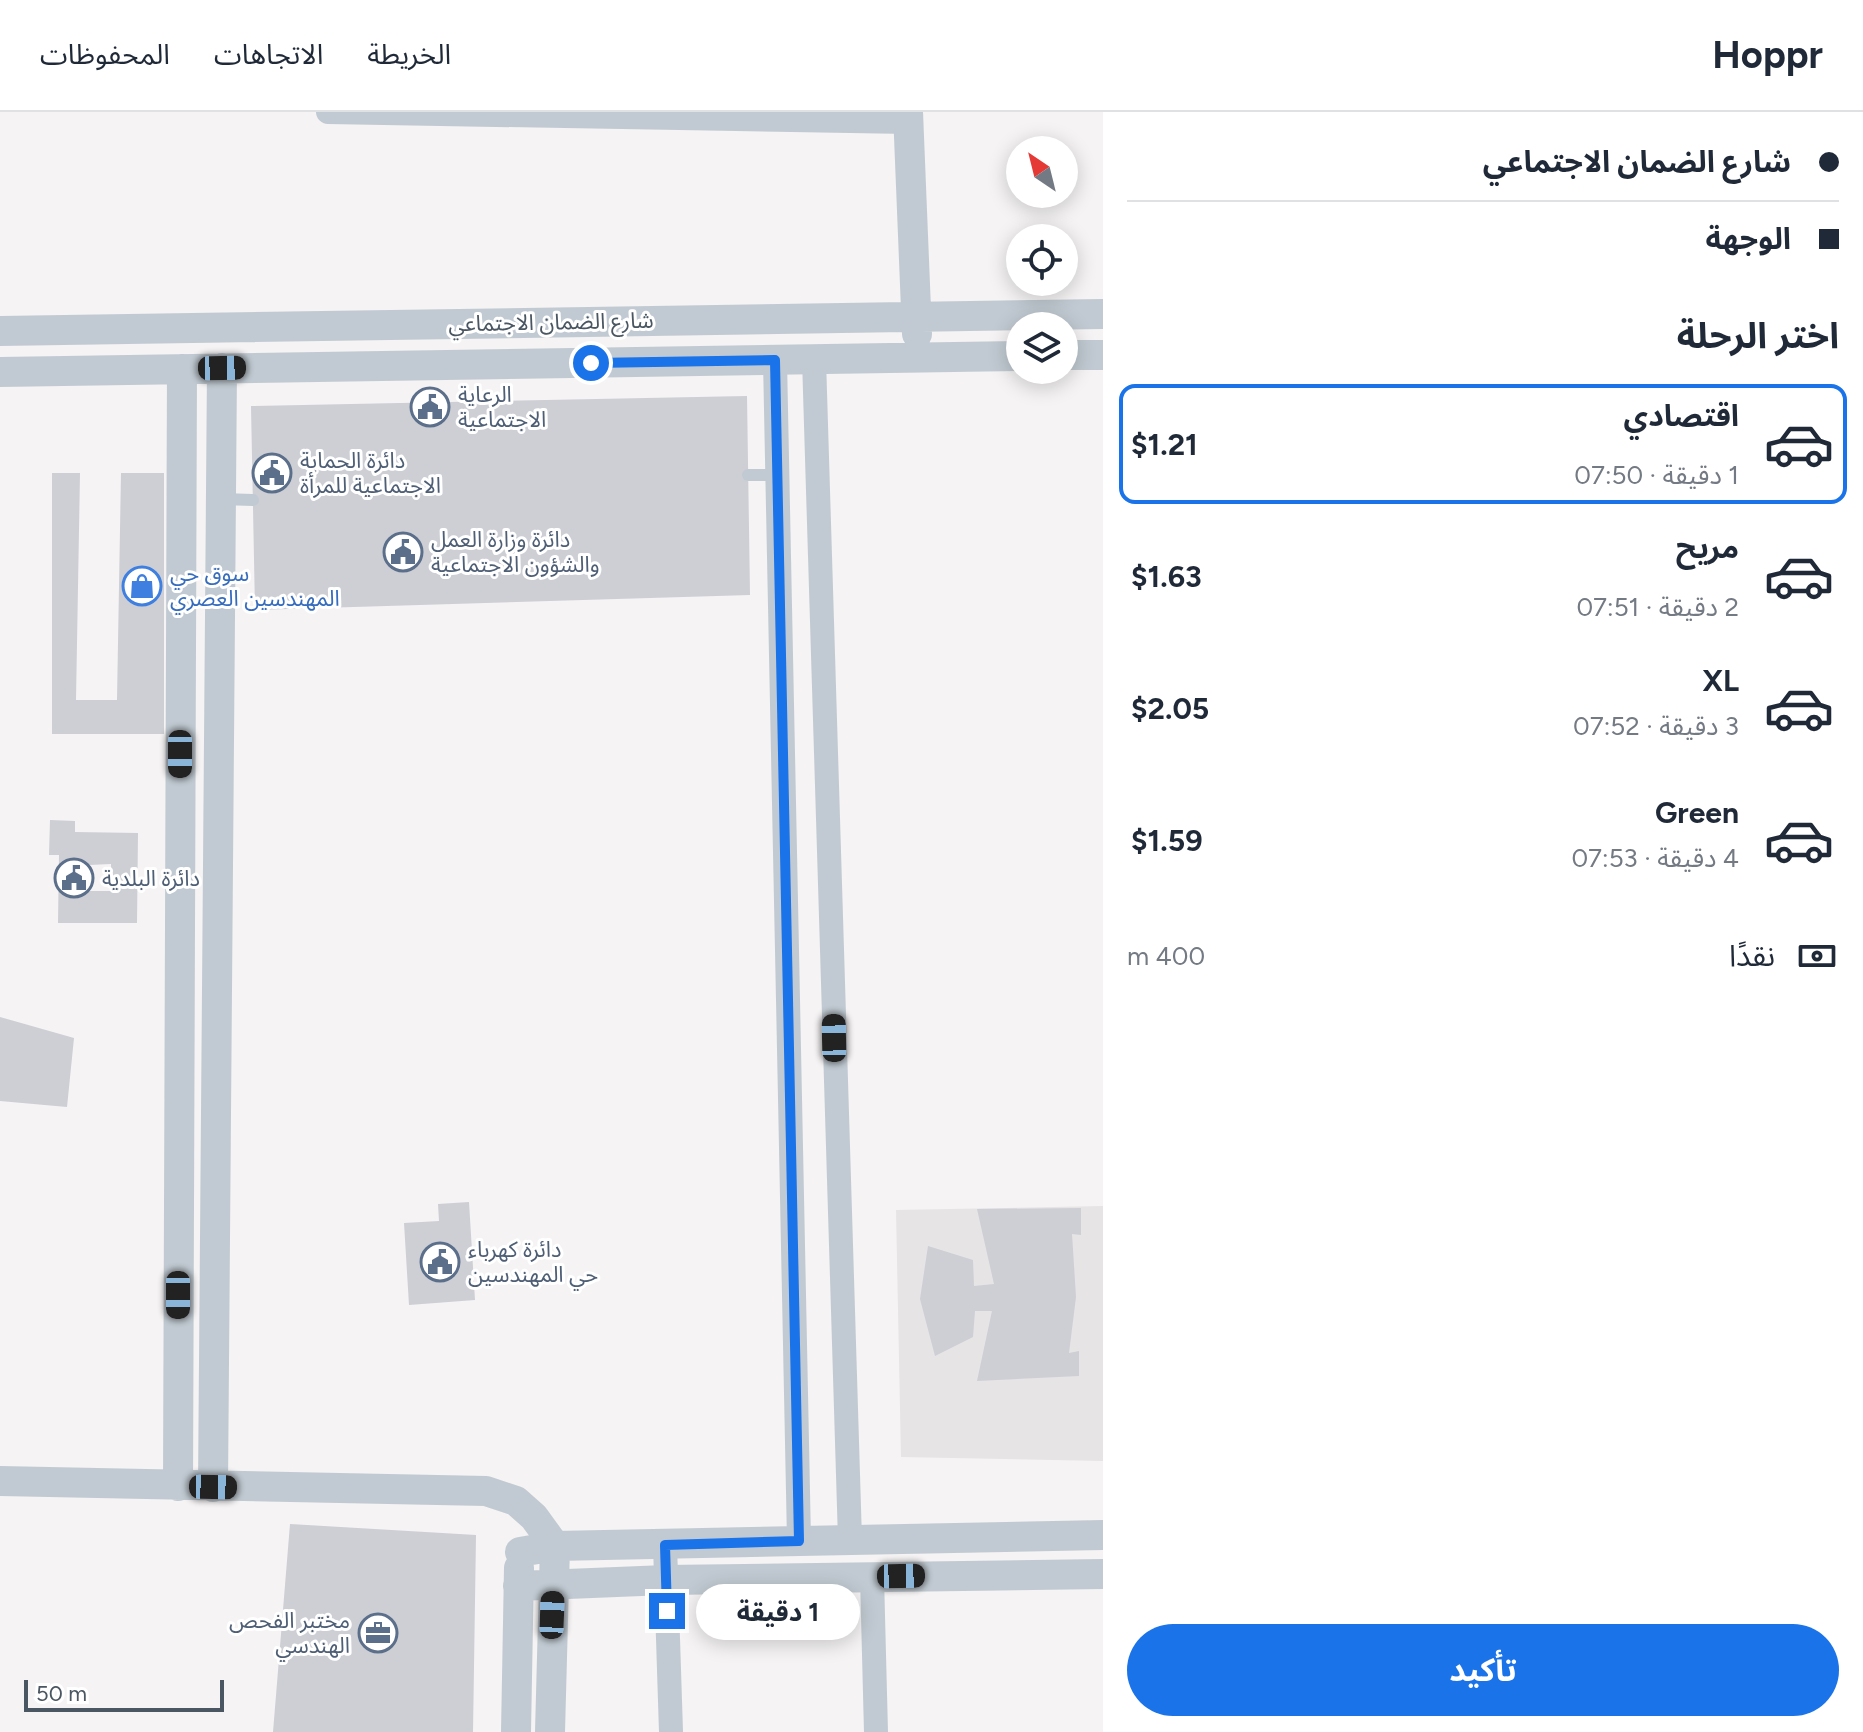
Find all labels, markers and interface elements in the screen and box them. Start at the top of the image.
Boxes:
text: Hoppr [1712,32,1823,78]
text: المحفوظات [40,37,170,71]
text: الاتجاهات [214,37,323,71]
text: الخريطة [367,37,451,71]
north arrow [1006,136,1078,208]
map controls [1006,136,1078,384]
text: شارع الضمان الاجتماعي [1483,143,1791,180]
text: الوجهة [1706,220,1791,257]
button: locate [1006,224,1078,296]
street label: شارع الضمان الاجتماعي [448,307,654,340]
button: layers [1006,312,1078,384]
text: اختر الرحلة [1677,314,1839,357]
route start [573,345,609,381]
car [198,356,246,380]
place label: الرعاية الاجتماعية [458,381,546,433]
public building icon: الرعاية الاجتماعية [409,386,451,428]
text: اقتصادي [1624,397,1739,434]
icon: car [1763,408,1835,480]
text: $1.21 [1131,426,1198,463]
place label: دائرة الحماية الاجتماعية للمرأة [300,447,441,499]
public building icon: دائرة الحماية الاجتماعية للمرأة [251,452,293,494]
text: 1 دقيقة · 07:50 [1574,459,1739,491]
place label: دائرة وزارة العمل والشؤون الاجتماعية [431,526,600,578]
text: مريح [1676,529,1739,566]
public building icon: دائرة وزارة العمل والشؤون الاجتماعية [382,531,424,573]
icon: car [1763,540,1835,612]
text: $1.63 [1131,558,1202,595]
place label: سوق حي المهندسين العصري [170,560,340,615]
shop icon: سوق حي المهندسين العصري [121,565,163,607]
text: 2 دقيقة · 07:51 [1576,591,1739,623]
text: XL [1703,662,1739,699]
icon: car [1763,672,1835,744]
text: $2.05 [1131,690,1209,727]
text: 3 دقيقة · 07:52 [1573,710,1739,742]
car [168,730,192,778]
text: Green [1655,794,1739,831]
icon: car [1763,804,1835,876]
text: $1.59 [1131,822,1203,859]
text: 4 دقيقة · 07:53 [1571,842,1739,874]
public building icon: دائرة البلدية [53,857,95,899]
place label: دائرة البلدية [102,865,200,892]
icon: cash [1795,934,1839,978]
text: نقدًا [1729,937,1775,974]
text: 400 m [1127,940,1205,972]
car [822,1014,846,1062]
place label: دائرة كهرباء حي المهندسين [468,1236,598,1291]
public building icon: دائرة كهرباء حي المهندسين [419,1241,461,1283]
car [166,1271,190,1319]
car [189,1475,237,1499]
car [877,1564,925,1588]
callout: 1 دقيقة [695,1583,859,1639]
car [539,1591,565,1639]
route end [649,1593,685,1629]
text: 1 دقيقة [737,1596,819,1628]
place label: مختبر الفحص الهندسي [229,1607,350,1662]
office icon: مختبر الفحص الهندسي [357,1612,399,1654]
button: تأكيد [1127,1624,1839,1716]
scale bar [24,1676,224,1712]
text: 50 m [36,1680,87,1707]

